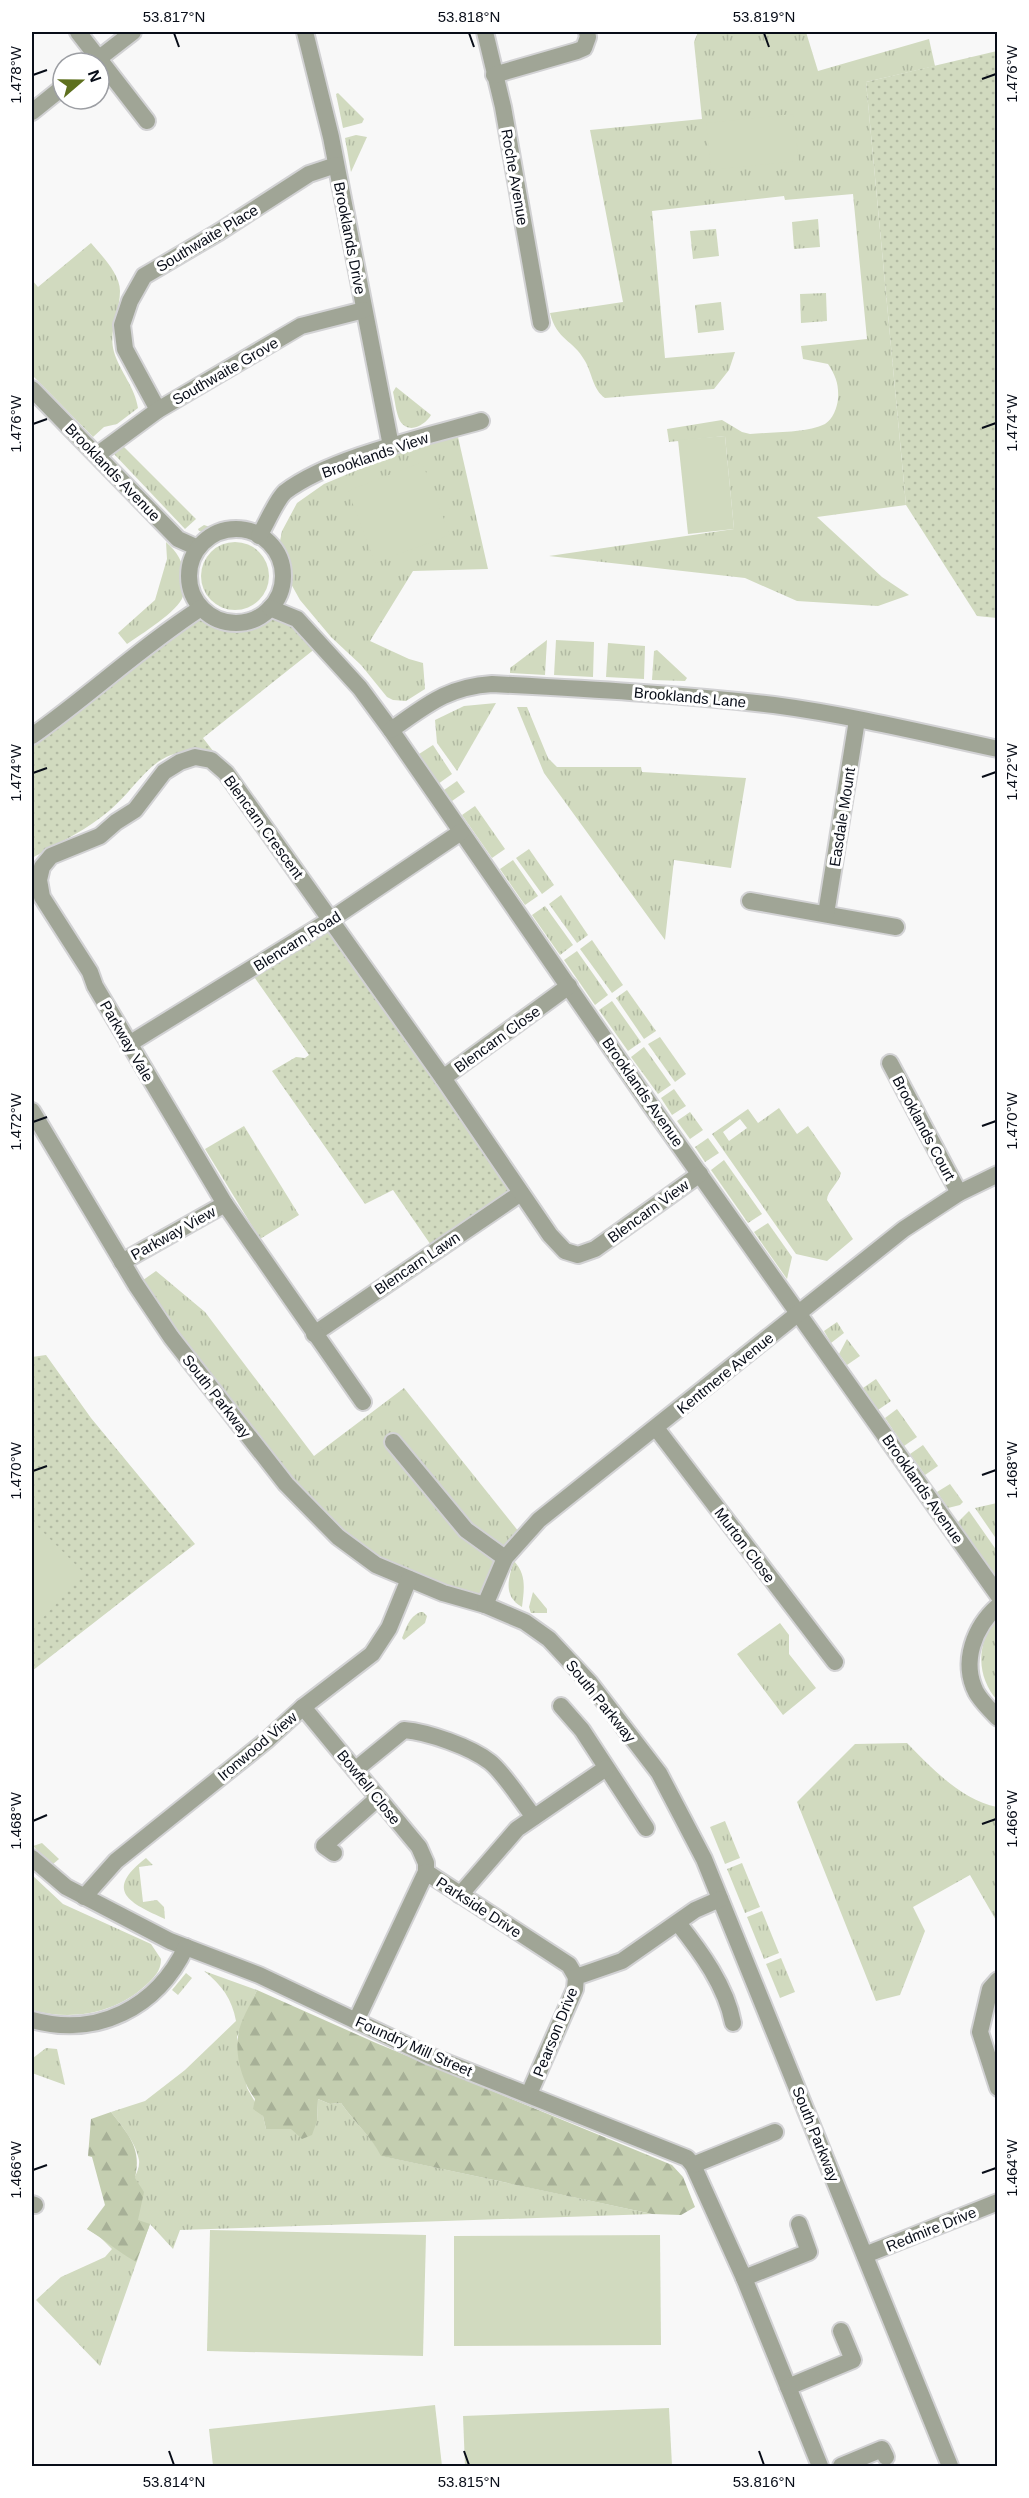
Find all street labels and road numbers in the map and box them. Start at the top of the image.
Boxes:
street label: Roche Avenue [498,128,532,226]
street label: Brooklands Drive [331,180,369,296]
street label: Southwaite Place [153,201,261,275]
street label: Southwaite Grove [169,334,281,408]
street label: Brooklands Avenue [62,420,164,524]
street label: Brooklands View [320,429,431,481]
street label: Brooklands Lane [633,684,747,710]
street label: Easdale Mount [826,765,858,868]
street label: Blencarn Crescent [221,772,308,883]
street label: Blencarn Road [250,907,344,975]
street label: Parkway Vale [97,998,157,1084]
street label: Blencarn Close [451,1002,543,1076]
street label: Brooklands Avenue [599,1034,687,1150]
street label: Brooklands Court [889,1073,959,1184]
street label: Blencarn View [604,1176,692,1246]
street label: Parkway View [128,1203,218,1263]
street label: Blencarn Lawn [371,1228,463,1298]
street label: Kentmere Avenue [673,1329,777,1417]
street label: South Parkway [179,1351,255,1441]
street label: Brooklands Avenue [879,1431,967,1547]
street label: Murton Close [711,1504,779,1586]
street label: South Parkway [563,1656,640,1746]
street label: Ironwood View [214,1708,300,1784]
street label: Bowfell Close [334,1746,404,1828]
street label: Parkside Drive [433,1873,525,1941]
street label: Pearson Drive [529,1985,581,2079]
street label: Foundry Mill Street [353,2013,476,2080]
street label: South Parkway [789,2084,843,2184]
street label: Redmire Drive [883,2203,979,2255]

